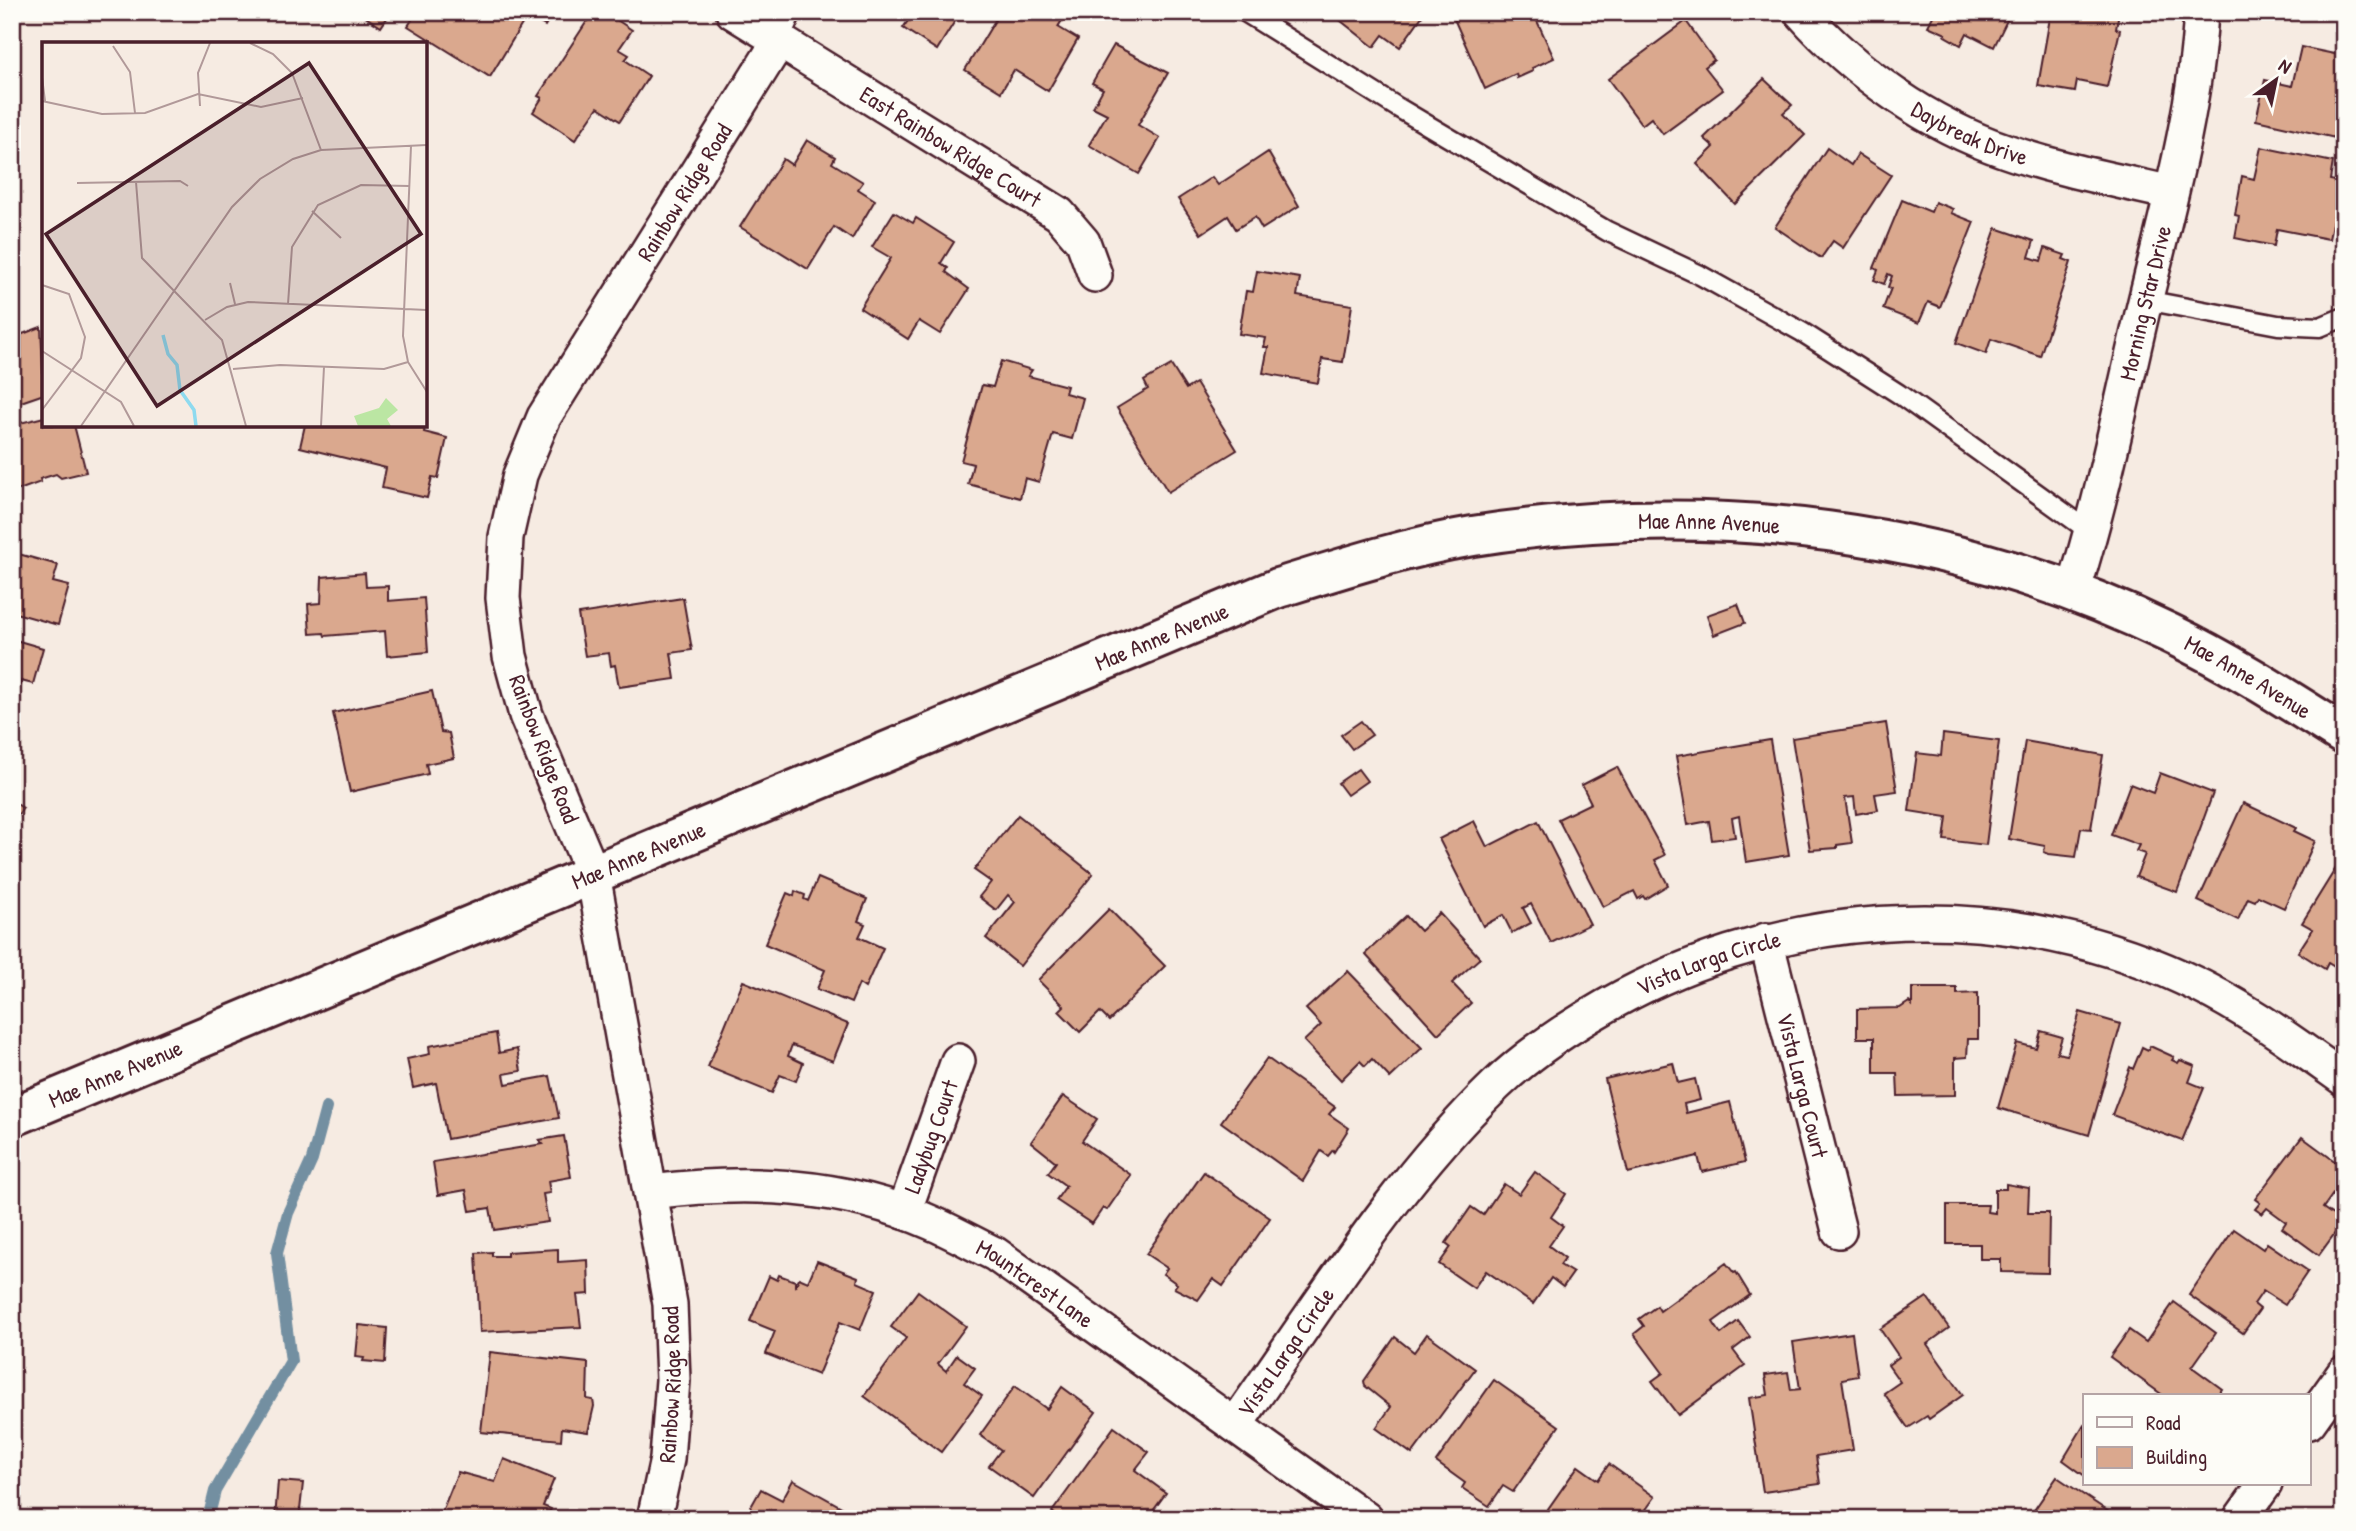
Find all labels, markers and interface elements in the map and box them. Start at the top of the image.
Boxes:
inset map [42,42,427,427]
north arrow [2240,46,2310,116]
text: N [2274,52,2297,79]
street label: East Rainbow Ridge Court [854,78,1048,215]
street label: Daybreak Drive [1906,93,2032,172]
street label: Rainbow Ridge Road [629,117,739,267]
street label: Morning Star Drive [2111,222,2178,383]
street label: Mae Anne Avenue [1638,505,1781,541]
street label: Mae Anne Avenue [1090,594,1233,678]
street label: Mae Anne Avenue [2179,627,2318,726]
street label: Rainbow Ridge Road [502,670,587,828]
street label: Mae Anne Avenue [567,813,710,896]
street label: Vista Larga Circle [1631,923,1784,1002]
street label: Vista Larga Court [1770,1010,1836,1162]
street label: Mae Anne Avenue [44,1032,187,1115]
street label: Ladybug Court [896,1075,965,1197]
street label: Mountcrest Lane [971,1231,1100,1335]
street label: Vista Larga Circle [1230,1281,1341,1423]
street label: Rainbow Ridge Road [651,1306,688,1464]
legend [2083,1394,2310,1486]
text: Road [2146,1408,2180,1437]
text: Building [2146,1442,2207,1471]

